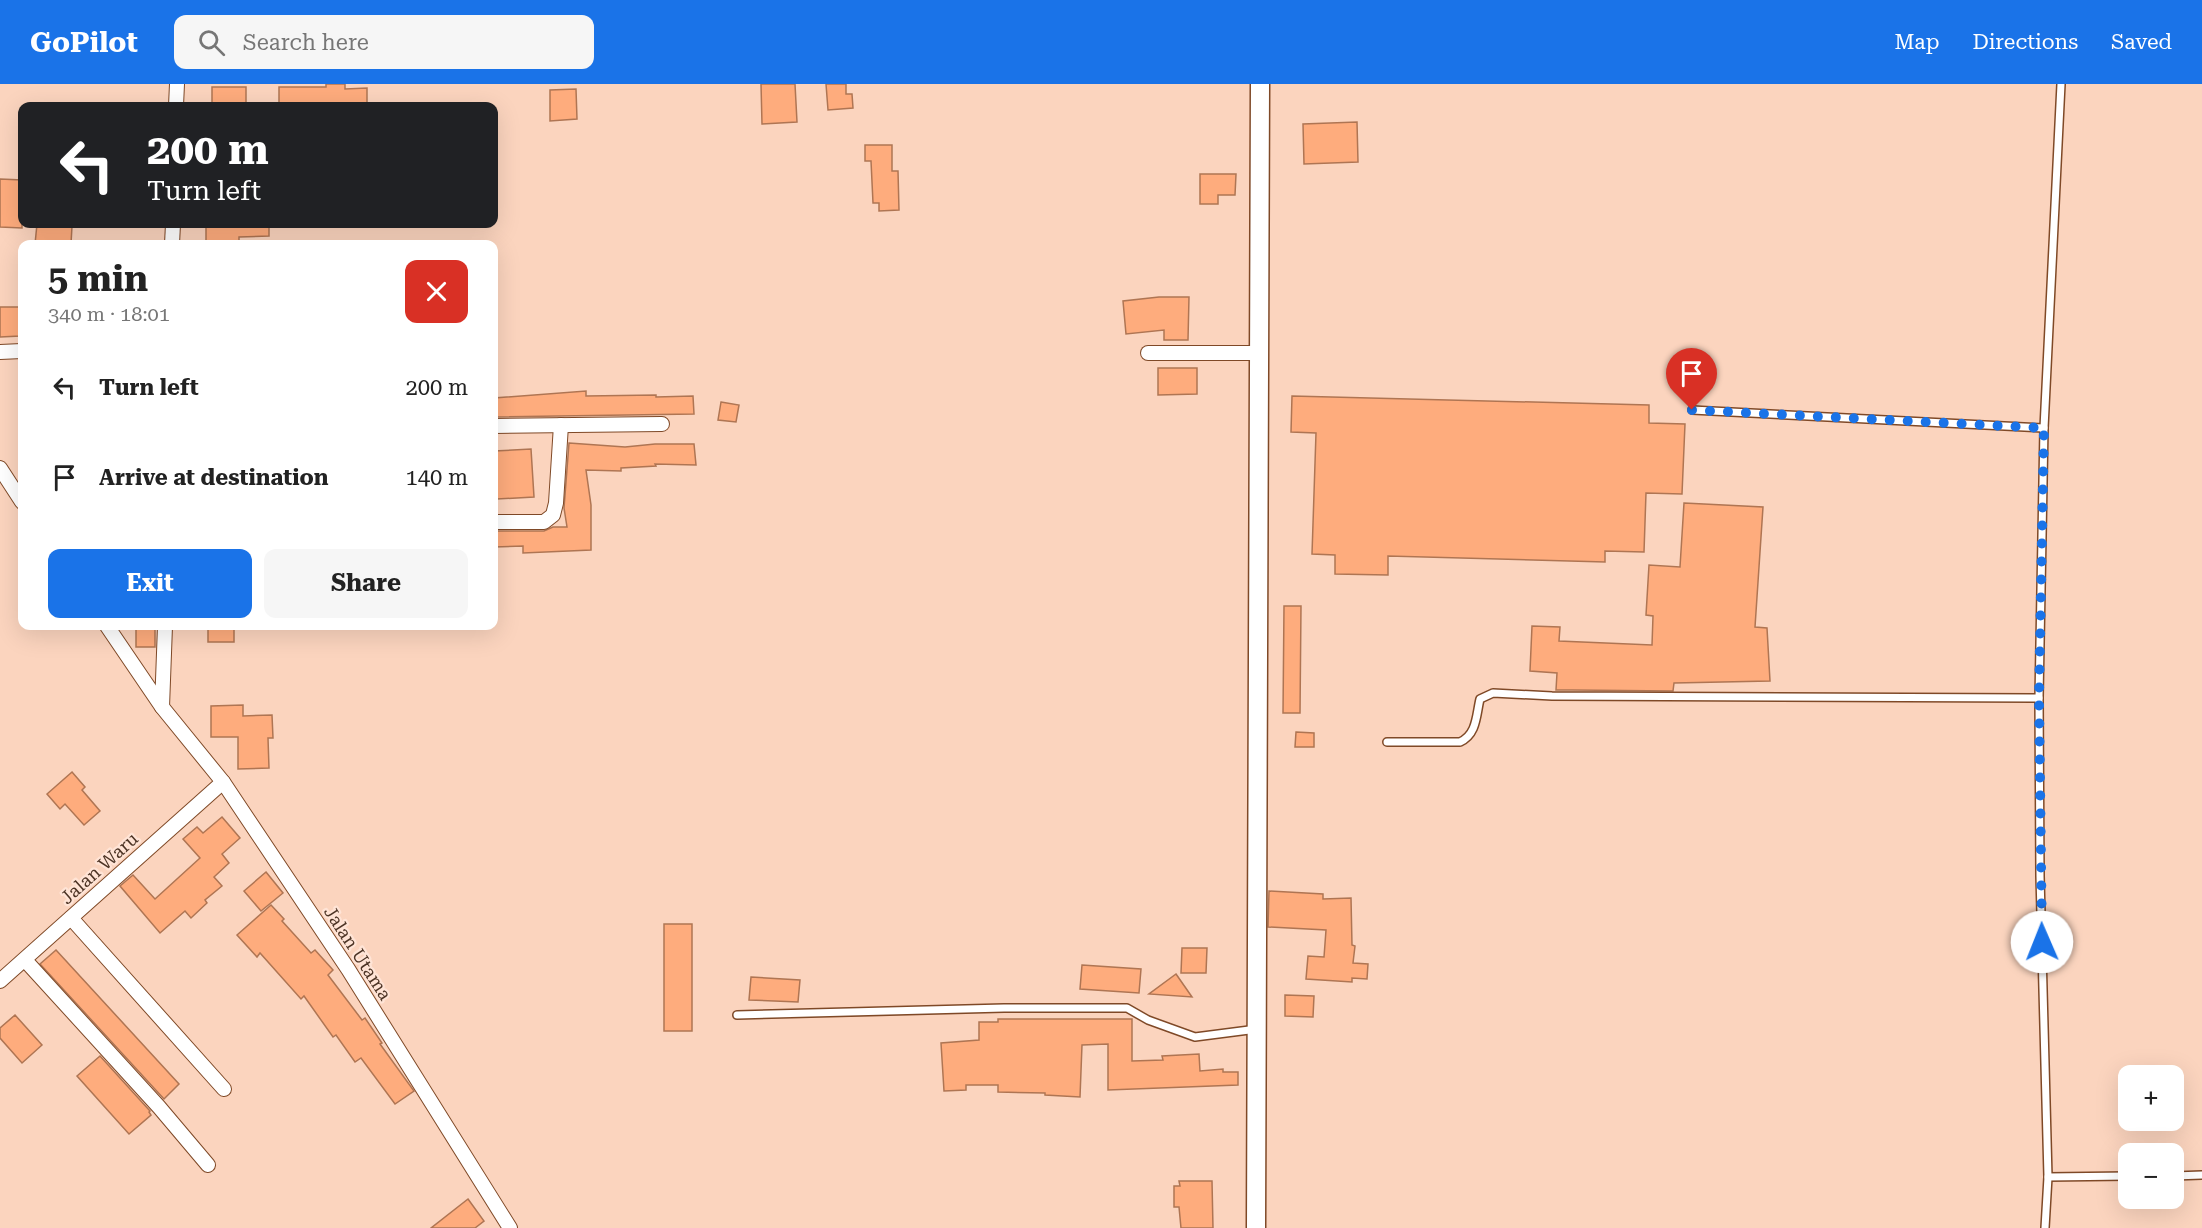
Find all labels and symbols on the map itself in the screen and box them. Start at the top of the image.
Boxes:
pin [1666,348,1717,410]
street label: Jalan Waru [56,828,142,908]
street label: Jalan Utama [320,902,396,1004]
position arrow [2010,910,2074,974]

